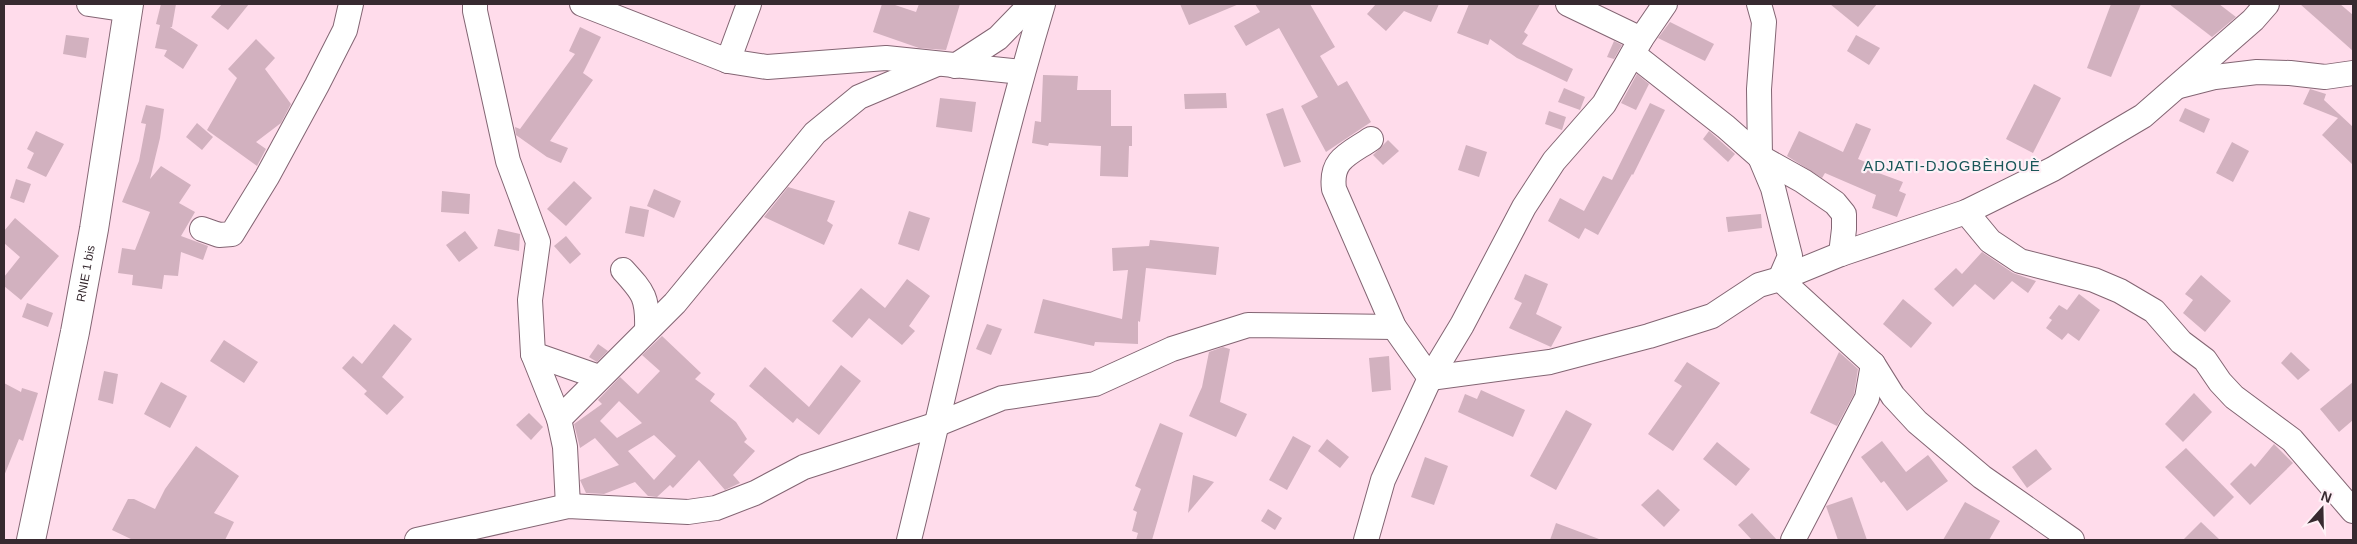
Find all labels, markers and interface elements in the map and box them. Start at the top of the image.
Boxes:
district label: ADJATI-DJOGBÈHOUÈ [1863,157,2041,174]
street label: RNIE 1 bis [74,244,98,303]
north arrow [2297,484,2347,534]
text: N [2319,488,2334,506]

